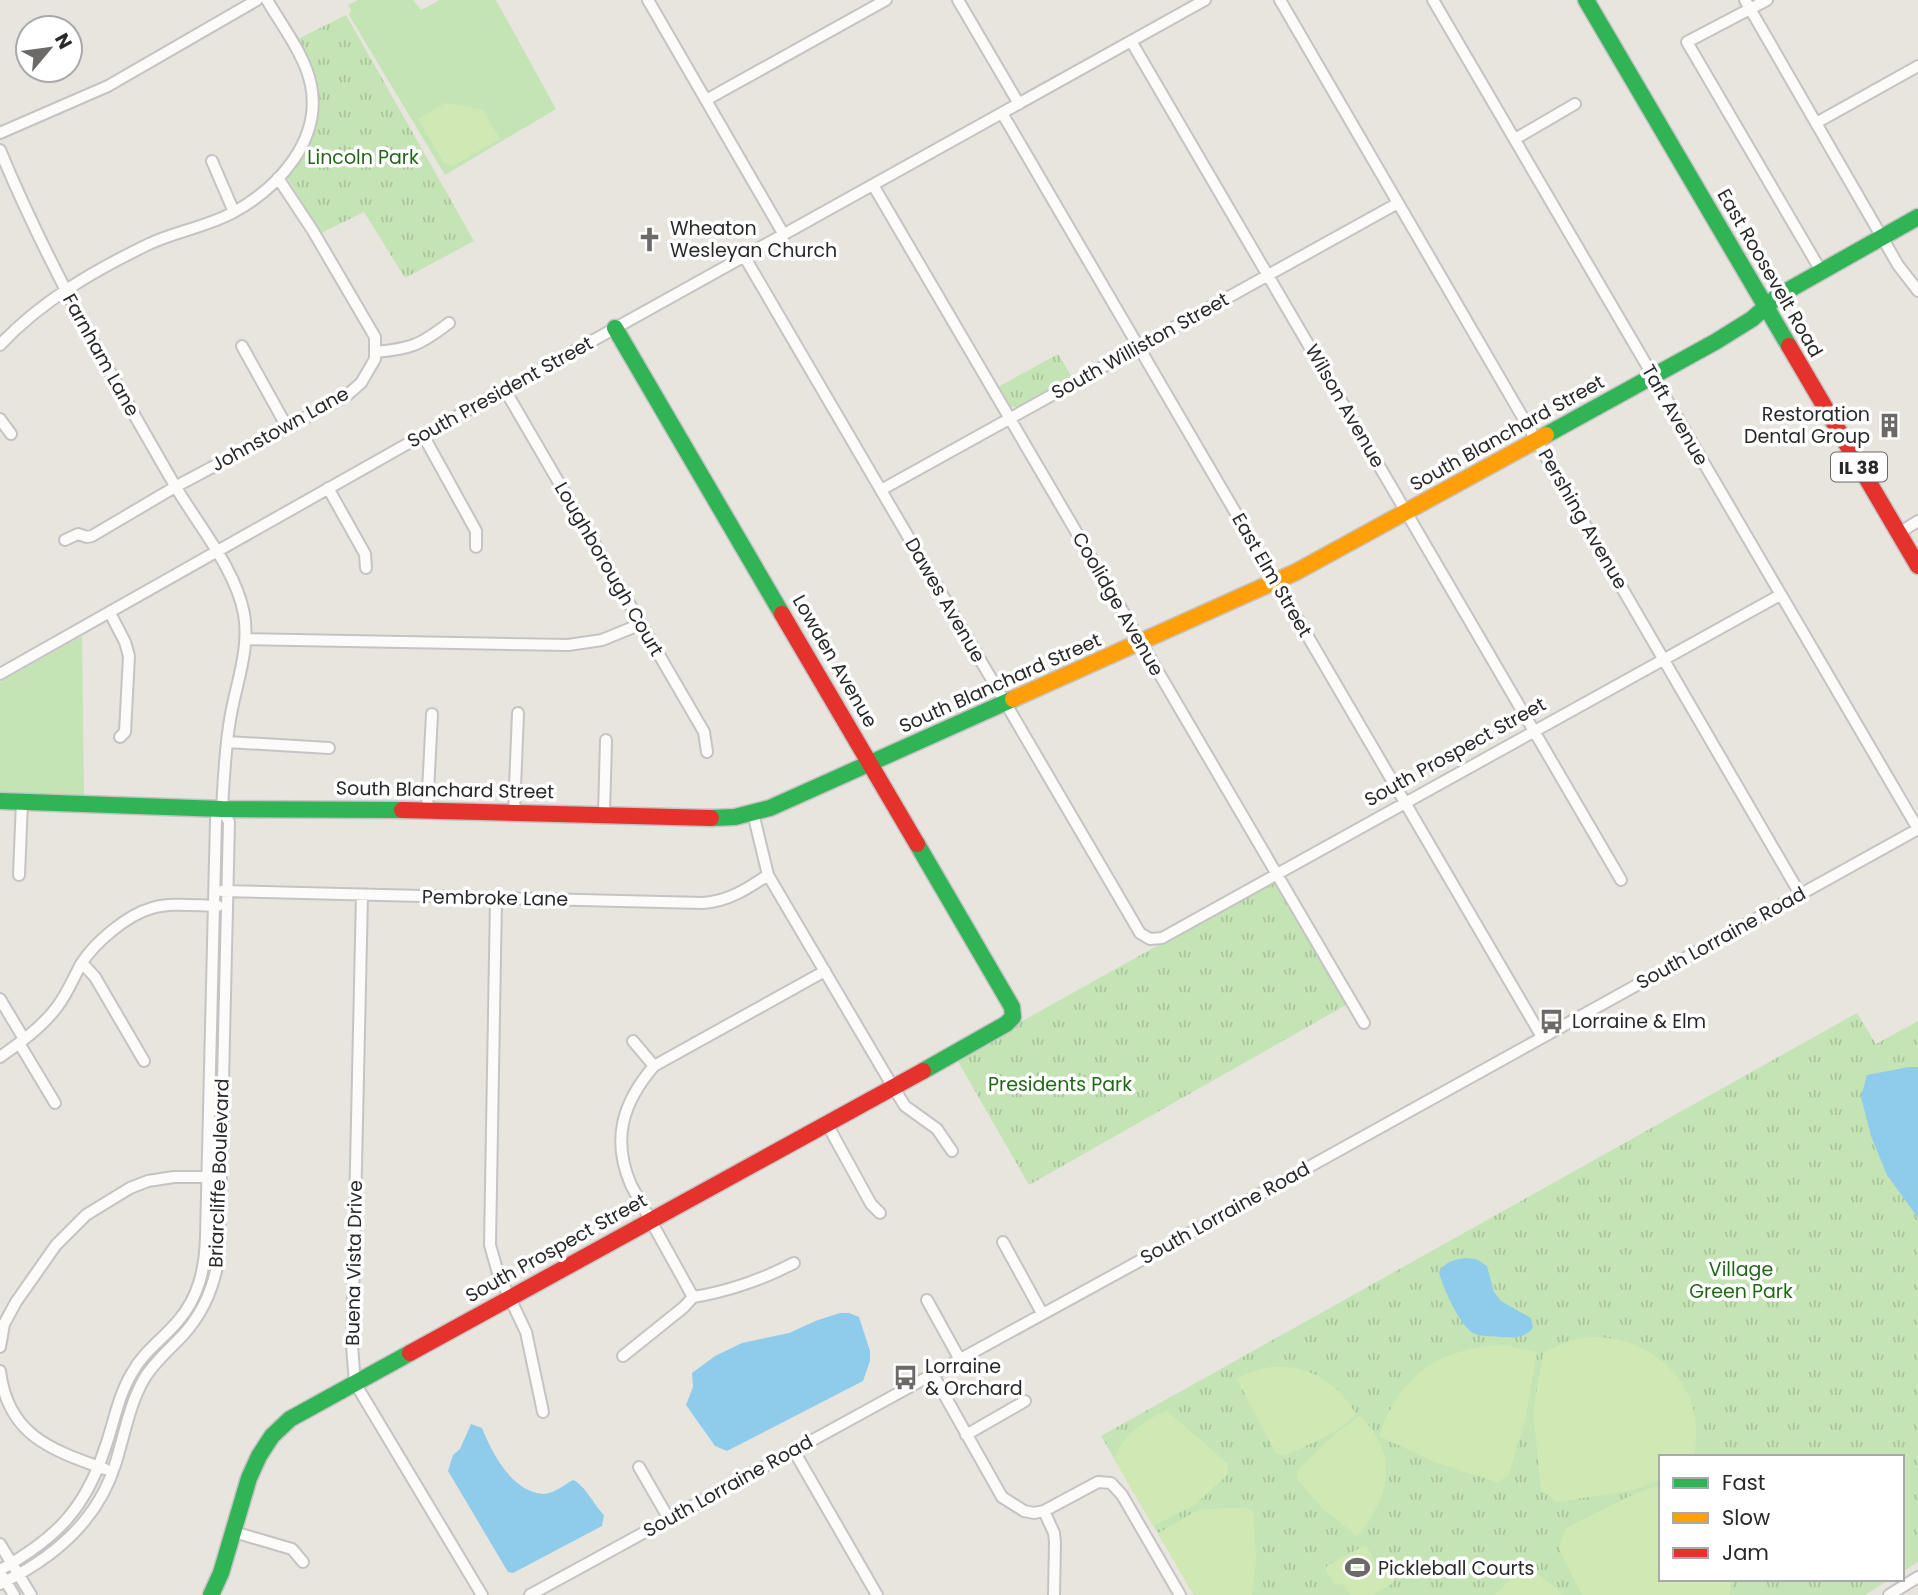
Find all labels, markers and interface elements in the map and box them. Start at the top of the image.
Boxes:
north arrow [14,14,84,84]
text: N [48,28,79,54]
park label: Lincoln Park [307,144,419,171]
street label: East Roosevelt Road [1711,184,1829,362]
place label: Wheaton Wesleyan Church [670,215,837,264]
church icon: Wheaton Wesleyan Church [636,225,664,253]
street label: South Williston Street [1047,286,1234,406]
street label: Farnham Lane [56,289,146,421]
street label: South President Street [402,330,598,454]
street label: Wilson Avenue [1299,339,1391,473]
street label: Taft Avenue [1635,359,1715,471]
street label: South Blanchard Street [1405,368,1609,498]
street label: Johnstown Lane [206,380,354,478]
place label: Restoration Dental Group [1744,401,1870,450]
building icon: Restoration Dental Group [1876,411,1904,439]
street label: Pershing Avenue [1532,444,1634,594]
road number: IL 38 [1831,452,1887,481]
street label: Loughborough Court [548,477,670,661]
street label: East Elm Street [1226,508,1319,642]
street label: Coolidge Avenue [1066,527,1170,681]
street label: Dawes Avenue [898,533,992,667]
street label: Lowden Avenue [786,590,884,732]
street label: South Blanchard Street [895,626,1105,740]
street label: South Prospect Street [1359,691,1551,813]
street label: South Blanchard Street [336,775,554,805]
street label: South Lorraine Road [1631,880,1811,996]
street label: Pembroke Lane [422,883,568,913]
bus stop icon: Lorraine & Elm [1538,1007,1566,1035]
place label: Lorraine & Elm [1572,1008,1706,1035]
park label: Presidents Park [988,1071,1132,1098]
street label: Briarcliffe Boulevard [202,1078,236,1268]
street label: South Lorraine Road [1135,1155,1315,1271]
street label: Buena Vista Drive [339,1180,369,1346]
street label: South Prospect Street [460,1187,652,1309]
park label: Village Green Park [1689,1256,1793,1305]
place label: Lorraine & Orchard [925,1353,1023,1402]
bus stop icon: Lorraine & Orchard [891,1363,919,1391]
street label: South Lorraine Road [638,1428,818,1544]
legend [1659,1455,1904,1581]
text: Fast [1722,1468,1765,1497]
text: Slow [1722,1503,1770,1532]
text: Jam [1722,1538,1769,1567]
sports icon: Pickleball Courts [1344,1554,1372,1582]
place label: Pickleball Courts [1378,1555,1534,1582]

